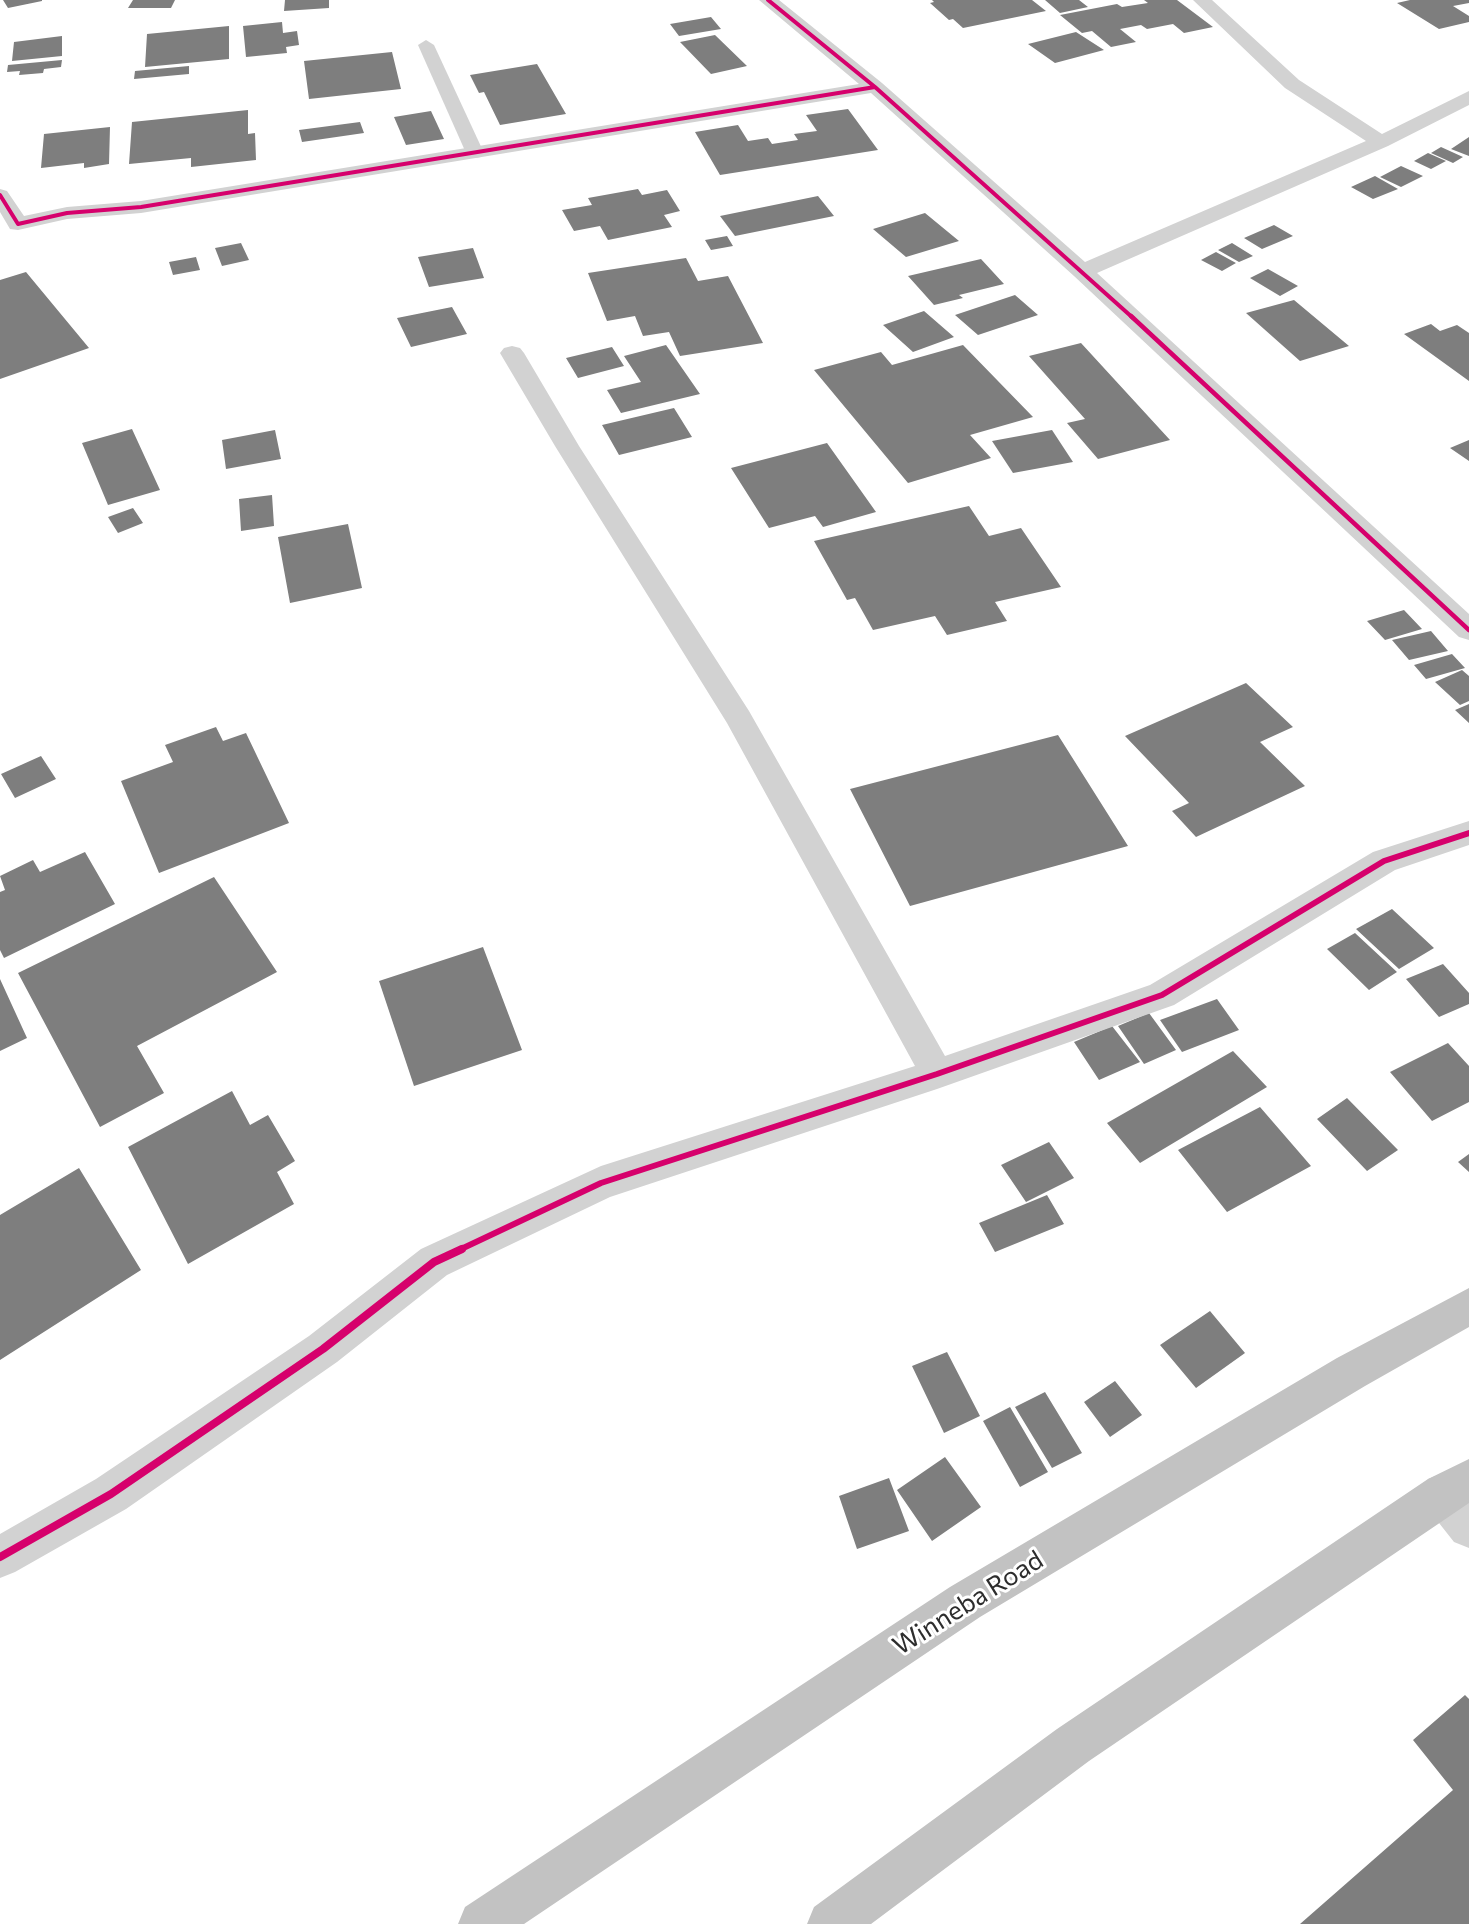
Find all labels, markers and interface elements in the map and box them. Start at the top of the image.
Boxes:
street label: Winneba Road [887,1544,1049,1662]

